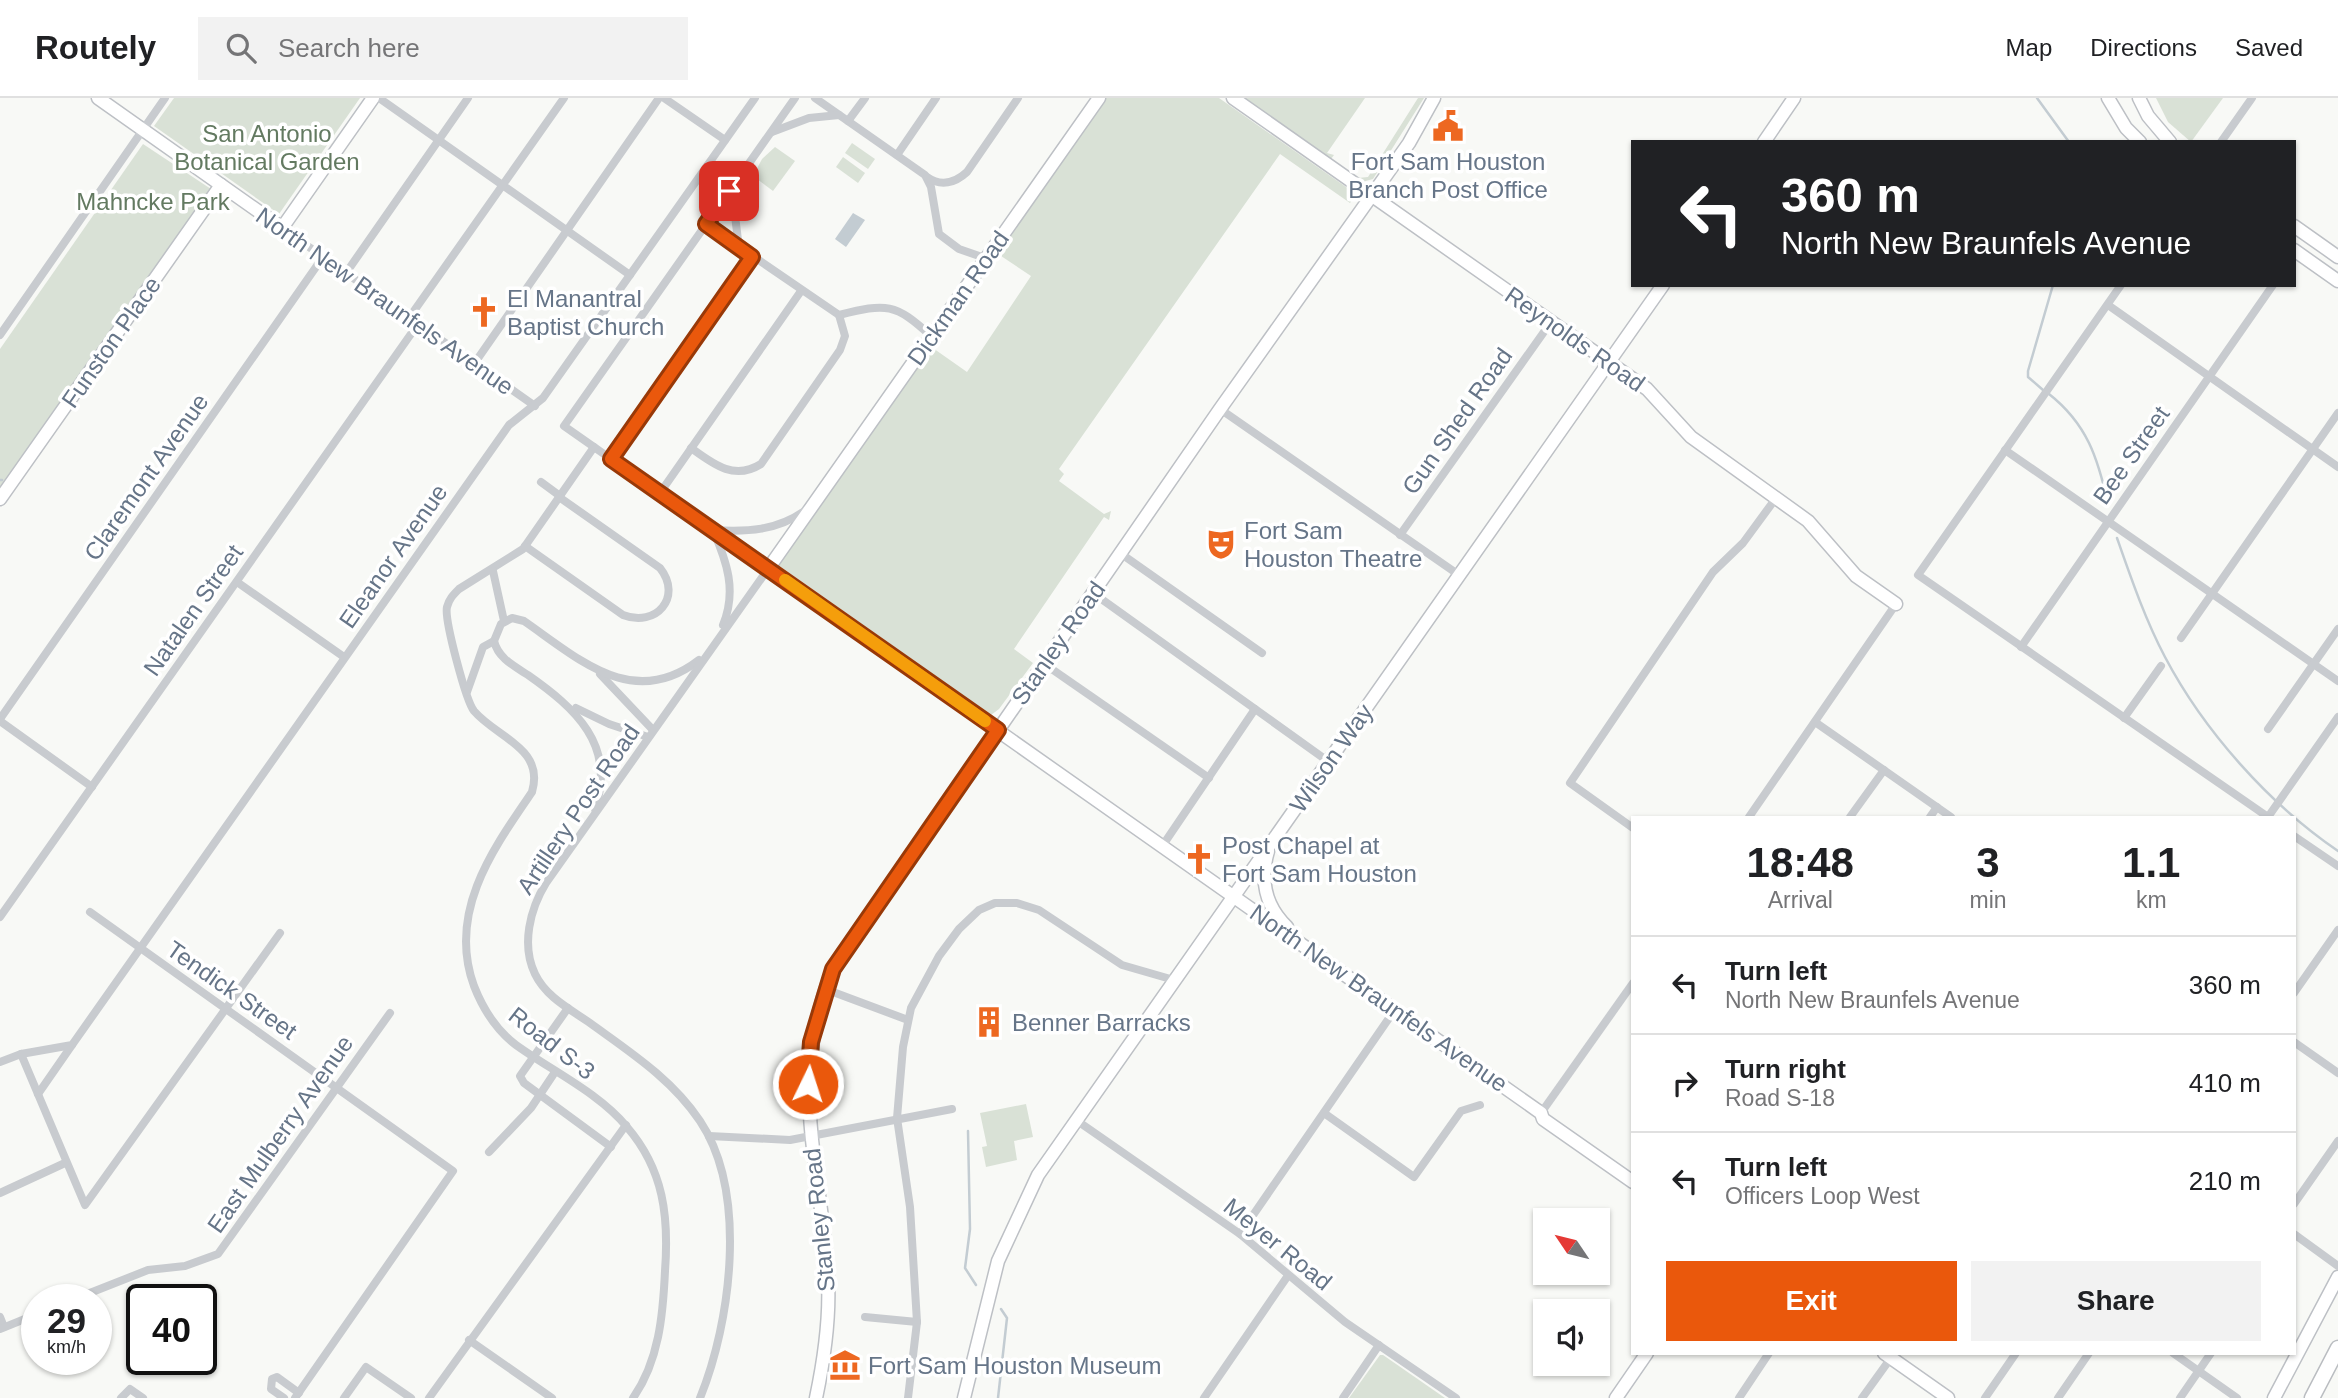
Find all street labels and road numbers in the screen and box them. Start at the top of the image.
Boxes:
street label: North New Braunfels Avenue [251,202,519,400]
street label: Dickman Road [902,226,1014,370]
street label: Funston Place [56,271,166,413]
street label: Reynolds Road [1500,281,1650,397]
street label: Gun Shed Road [1397,343,1517,499]
street label: Claremont Avenue [78,389,214,565]
street label: Bee Street [2087,401,2175,509]
street label: Eleanor Avenue [333,479,453,633]
street label: Natalen Street [138,539,248,681]
street label: Stanley Road [1006,576,1110,710]
street label: Wilson Way [1284,699,1378,817]
street label: Artillery Post Road [511,719,645,899]
street label: North New Braunfels Avenue [1245,899,1513,1097]
street label: Tendick Street [162,935,302,1045]
street label: Road S-3 [504,1001,600,1085]
street label: East Mulberry Avenue [202,1030,358,1238]
street label: Stanley Road [798,1147,840,1293]
street label: Meyer Road [1219,1192,1337,1296]

